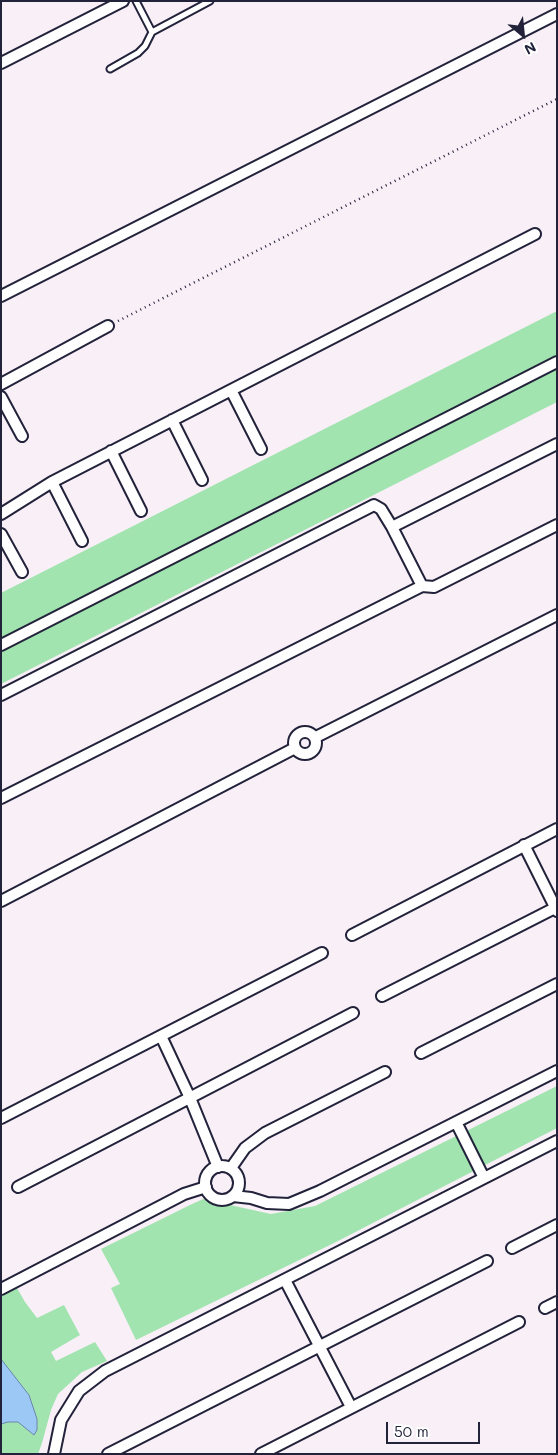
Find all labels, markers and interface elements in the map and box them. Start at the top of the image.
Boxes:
north arrow [498,10,548,60]
text: N [521,38,539,60]
scale bar [388,1412,482,1444]
text: 50 m [394,1421,429,1441]

